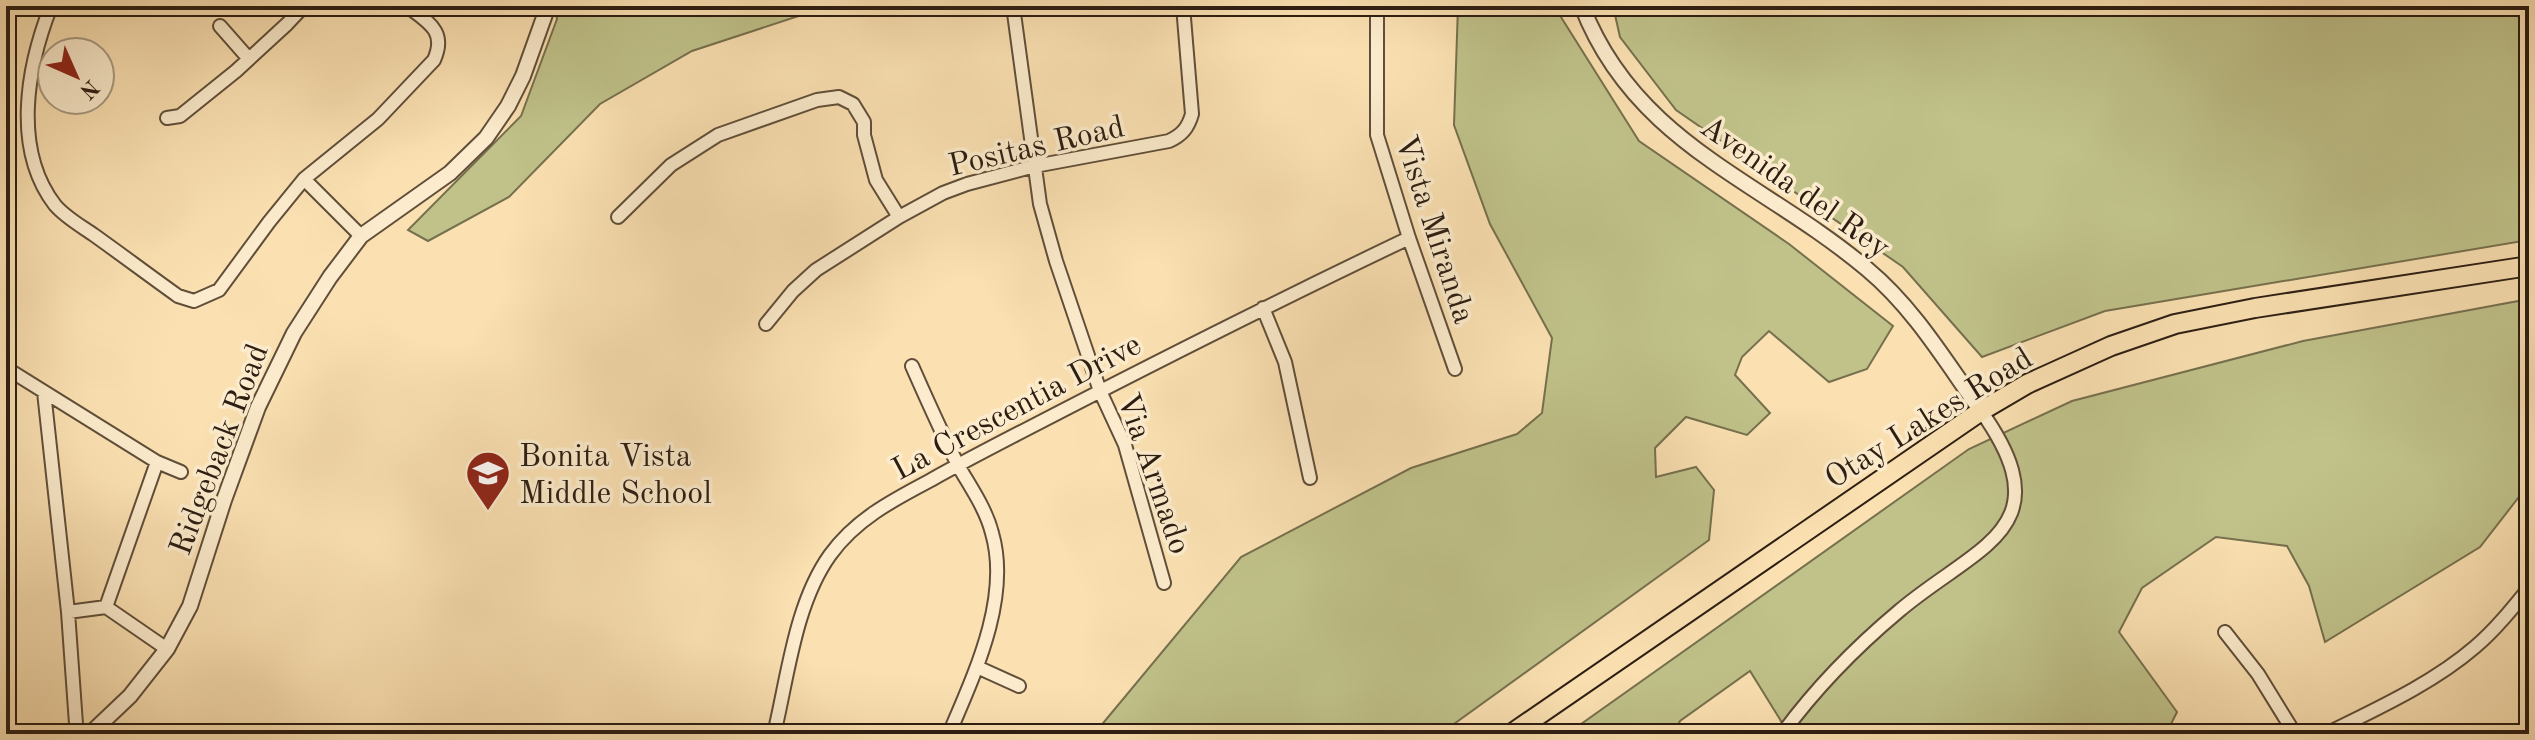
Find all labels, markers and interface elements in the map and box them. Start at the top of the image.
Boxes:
north arrow [36,36,116,116]
text: N [75,75,102,103]
street label: Avenida del Rey [1694,111,1895,266]
street label: Positas Road [946,112,1128,184]
street label: Vista Miranda [1388,132,1479,328]
street label: La Crescentia Drive [888,330,1147,488]
street label: Ridgeback Road [166,340,276,560]
street label: Otay Lakes Road [1820,343,2039,496]
street label: Via Armado [1110,389,1195,559]
place label: Bonita Vista Middle School [519,442,712,511]
school or university icon: Bonita Vista Middle School [464,449,512,512]

